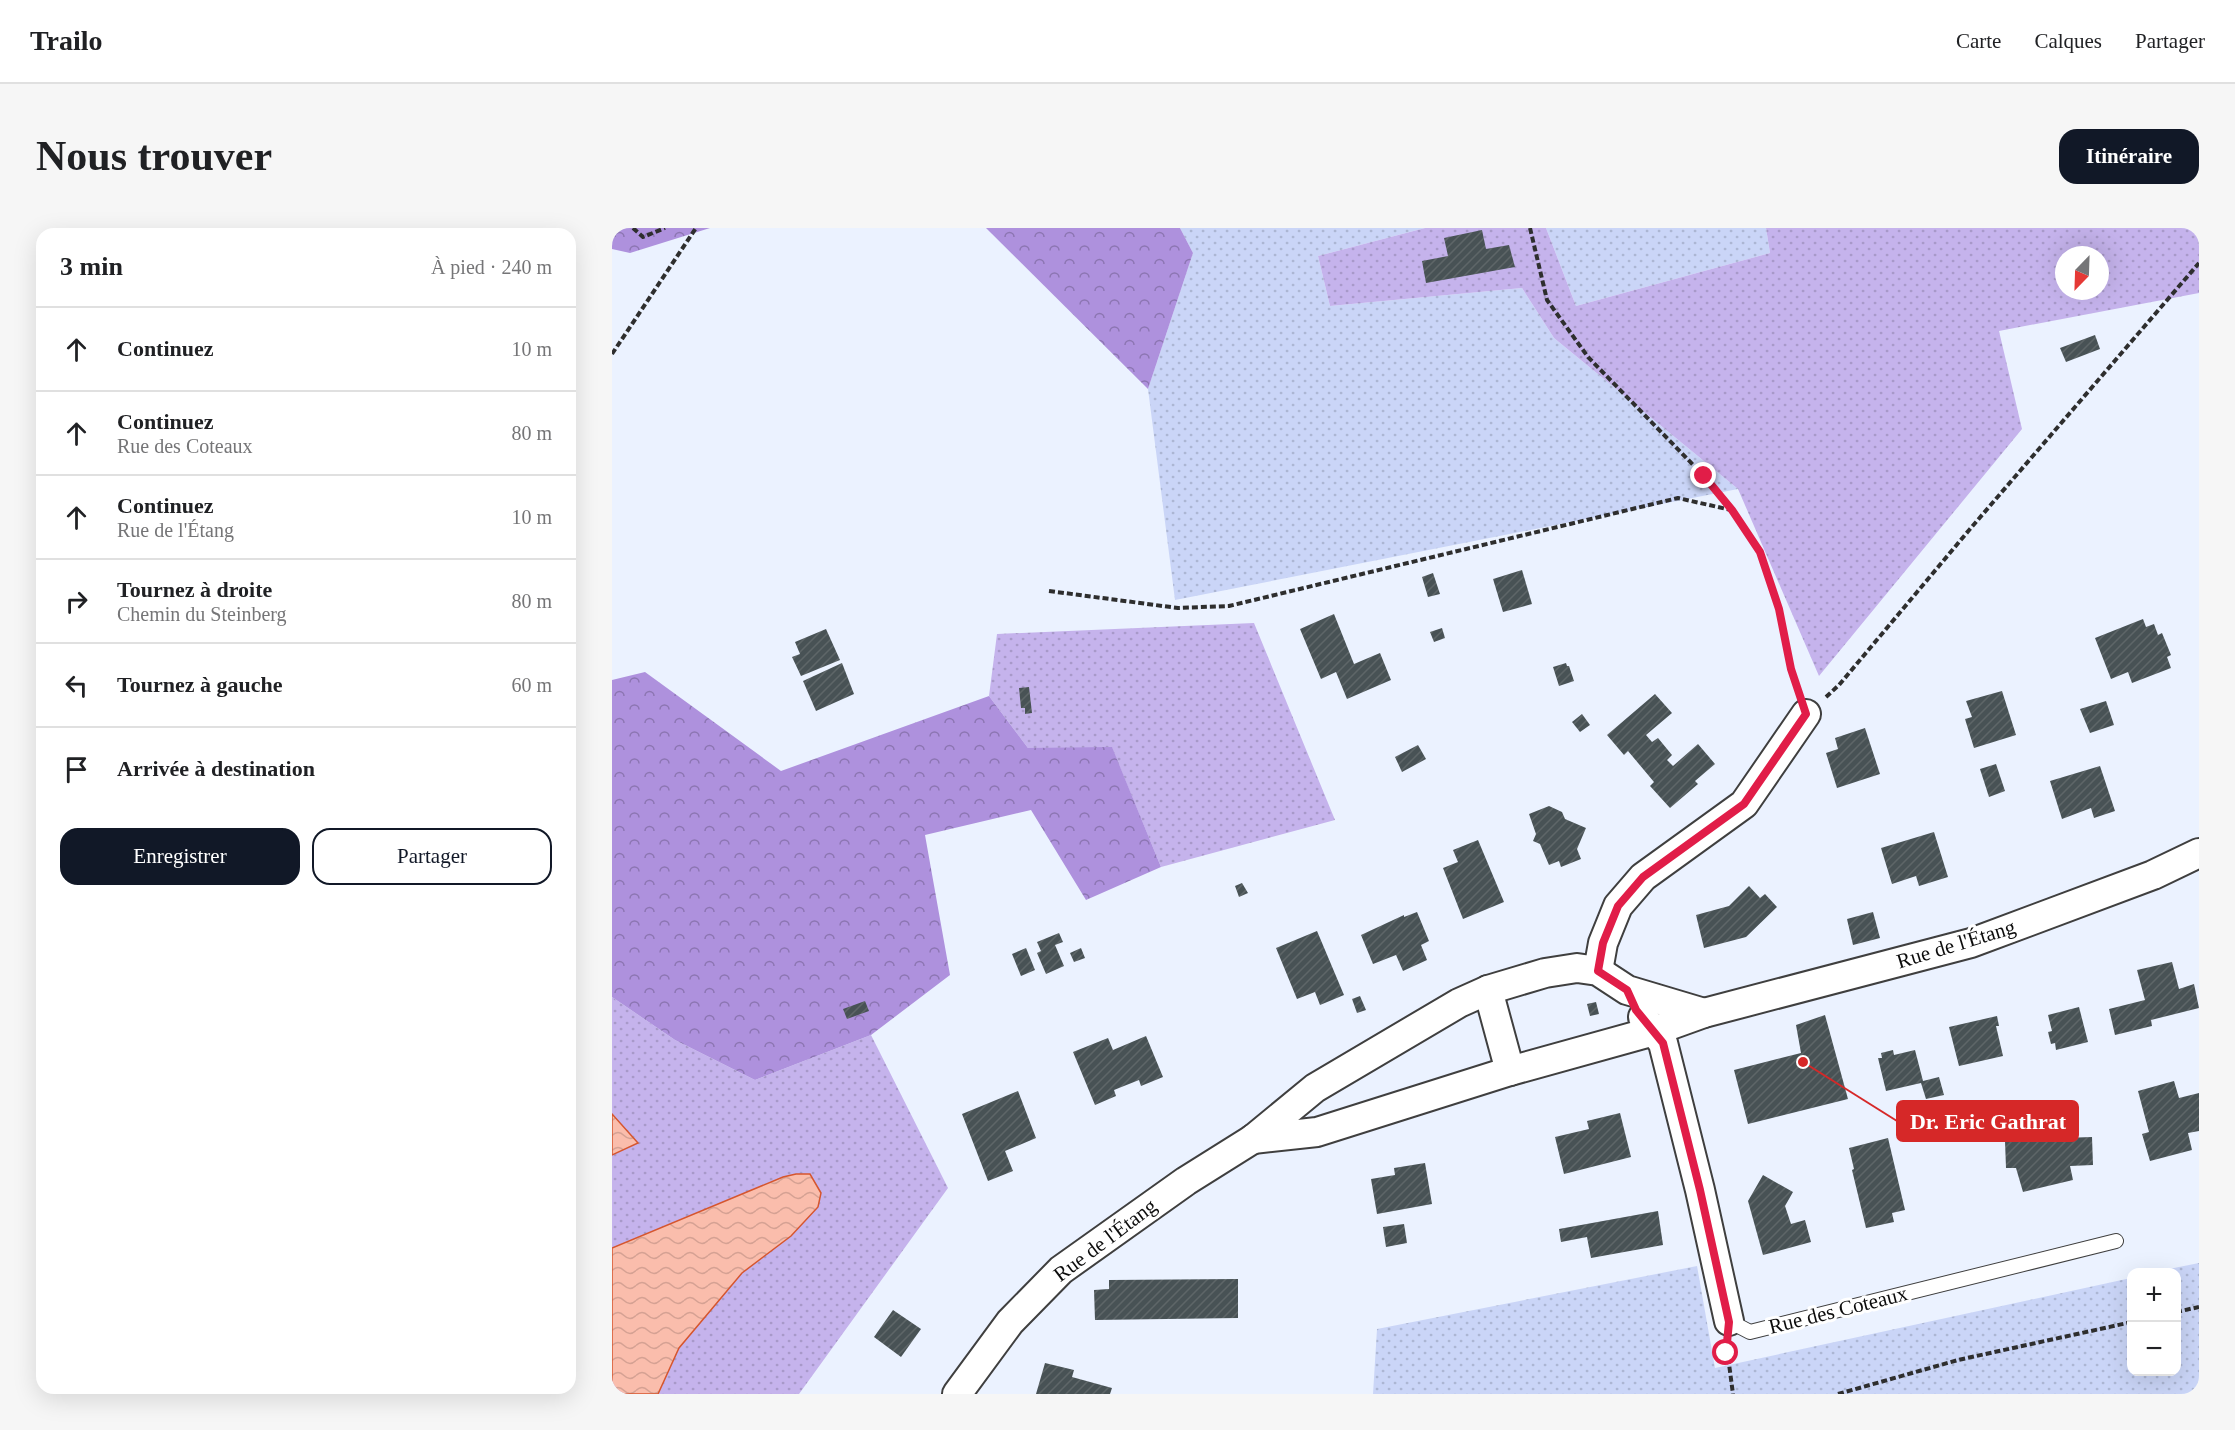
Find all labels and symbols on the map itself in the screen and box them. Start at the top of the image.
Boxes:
north arrow [2055,246,2109,300]
route end [1690,462,1716,488]
street label: Rue de l'Étang [1894,914,2019,973]
callout: Dr. Eric Gathrat [1897,1101,2078,1141]
text: Dr. Eric Gathrat [1910,1109,2067,1134]
street label: Rue de l'Étang [1049,1193,1162,1287]
street label: Rue des Coteaux [1766,1281,1910,1339]
route start [1712,1339,1738,1365]

